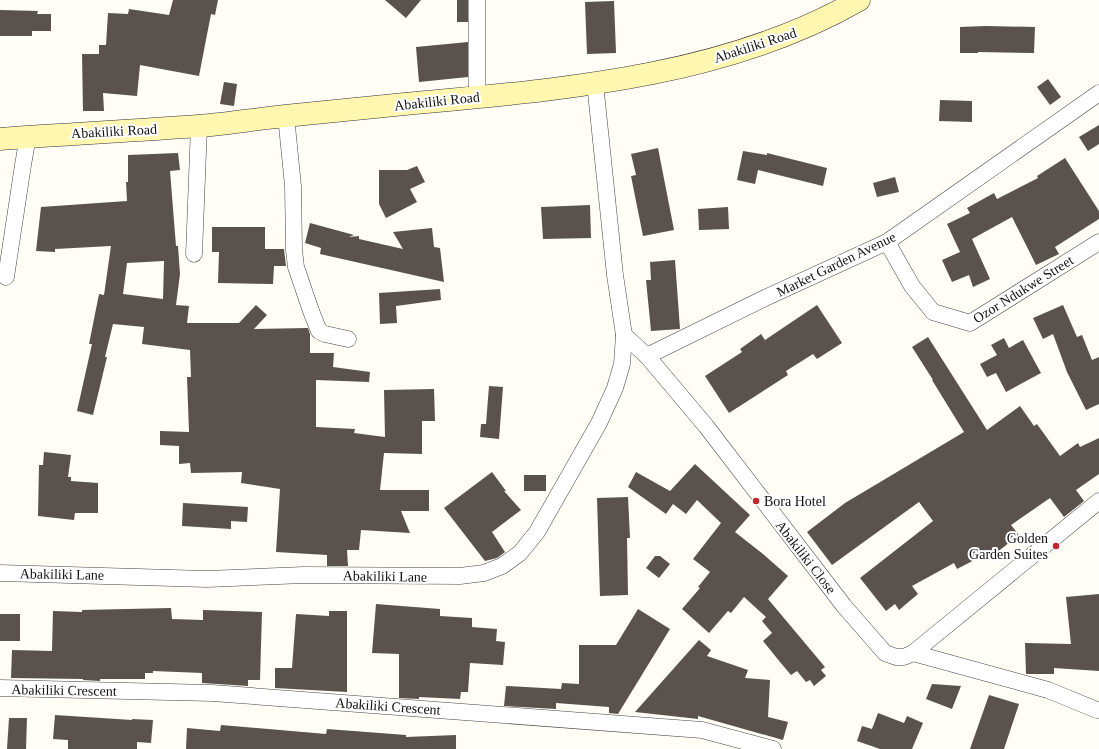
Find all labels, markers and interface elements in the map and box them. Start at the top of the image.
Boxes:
street label: Abakiliki Road [712,25,798,66]
street label: Abakiliki Road [394,90,481,113]
street label: Abakiliki Road [71,122,157,141]
street label: Market Garden Avenue [774,229,898,300]
street label: Ozor Ndukwe Street [970,253,1076,326]
place label: Bora Hotel [764,494,826,509]
marker: Bora Hotel [751,496,761,506]
street label: Abakiliki Close [773,518,839,597]
place label: Golden Garden Suites [969,531,1048,562]
marker: Golden Garden Suites [1051,541,1061,551]
street label: Abakiliki Lane [20,566,104,583]
street label: Abakiliki Lane [343,568,427,585]
street label: Abakiliki Crescent [11,682,117,699]
street label: Abakiliki Crescent [335,695,441,718]

